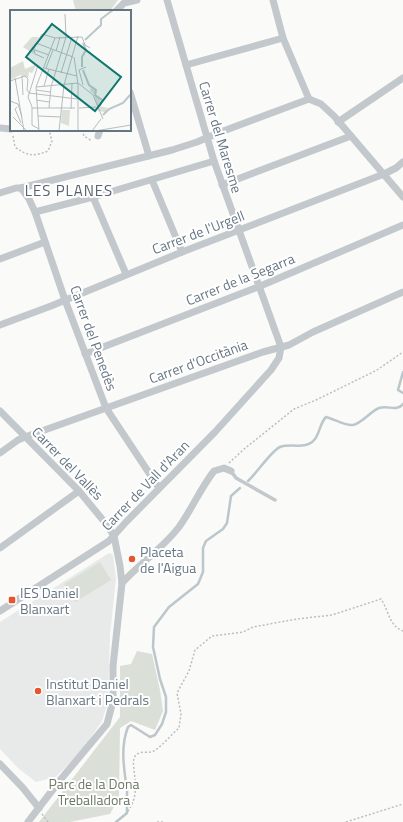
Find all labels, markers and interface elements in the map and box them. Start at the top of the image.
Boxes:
inset map [10,10,131,131]
street label: Carrer del Maresme [194,79,248,195]
district label: LES PLANES [25,179,113,202]
street label: Carrer de l'Urgell [149,205,247,259]
street label: Carrer de la Segarra [182,248,298,310]
street label: Carrer del Penedès [65,282,123,394]
street label: Carrer d'Occitània [146,333,250,389]
street label: Carrer del Vallès [28,422,108,504]
street label: Carrer de Vall d'Aran [96,435,194,535]
place label: Placeta de l'Aigua [140,541,196,578]
marker: Placeta de l'Aigua [127,554,137,564]
place label: IES Daniel Blanxart [20,582,79,619]
marker: IES Daniel Blanxart [7,595,17,605]
place label: Institut Daniel Blanxart i Pedrals [46,673,149,710]
marker: Institut Daniel Blanxart i Pedrals [33,686,43,696]
park label: Parc de la Dona Treballadora [49,773,139,810]

